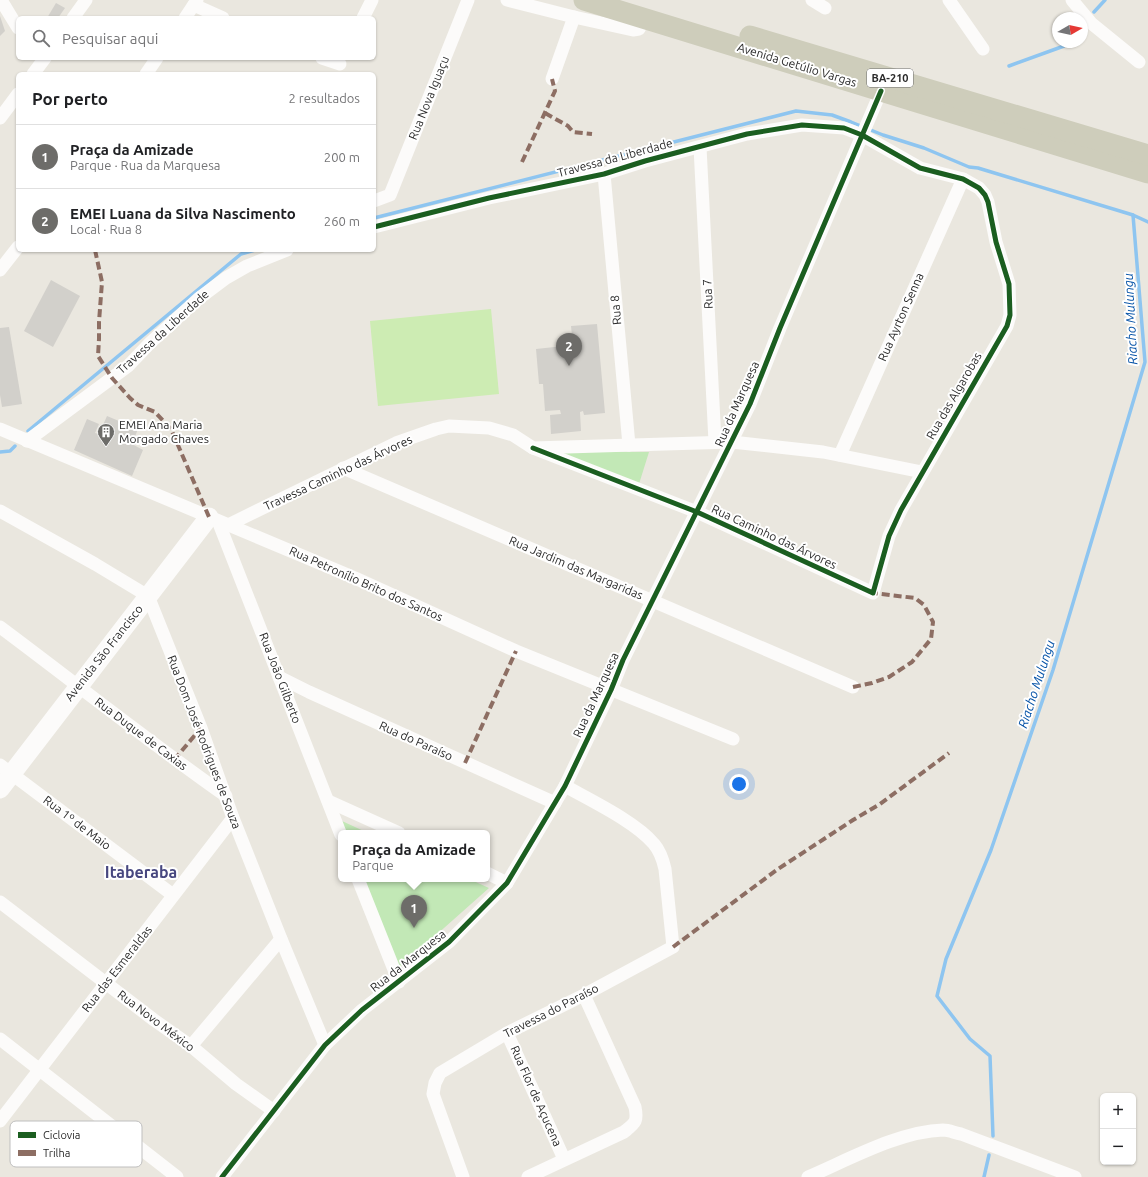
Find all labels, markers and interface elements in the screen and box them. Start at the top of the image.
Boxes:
north arrow [1052,12,1088,48]
search box [16,16,376,60]
icon: search [30,27,52,49]
text: Pesquisar aqui [62,30,158,47]
street label: Avenida Getúlio Vargas [736,40,858,89]
street label: Rua Nova Iguaçu [406,54,451,142]
road number: BA-210 [867,69,913,87]
text: Por perto [32,89,108,108]
text: 2 resultados [289,91,360,105]
street label: Travessa da Liberdade [556,136,674,179]
text: Praça da Amizade [70,141,194,158]
text: 1 [41,150,49,164]
text: 200 m [324,150,360,164]
text: Parque · Rua da Marquesa [70,158,220,172]
text: EMEI Luana da Silva Nascimento [70,205,296,222]
text: 2 [41,214,49,228]
text: 260 m [324,214,360,228]
text: Local · Rua 8 [70,222,142,236]
street label: Rua Ayrton Senna [875,271,926,363]
water label: Riacho Mulungu [1121,273,1139,365]
street label: Rua 7 [700,279,715,309]
street label: Travessa da Liberdade [114,287,211,376]
street label: Rua 8 [608,294,623,326]
pin: 2 [556,333,582,366]
street label: Rua das Algarobas [923,350,984,442]
street label: Rua da Marquesa [712,359,761,449]
place label: EMEI Ana Maria Morgado Chaves [119,418,209,445]
building icon: EMEI Ana Maria Morgado Chaves [96,422,116,447]
street label: Travessa Caminho das Árvores [262,432,414,513]
street label: Rua Caminho das Árvores [710,502,839,571]
street label: Rua Jardim das Margaridas [507,533,645,602]
street label: Rua Petronílio Brito dos Santos [288,544,445,623]
street label: Avenida São Francisco [62,602,145,703]
street label: Rua João Gilberto [257,631,304,725]
water label: Riacho Mulungu [1015,638,1057,730]
street label: Rua da Marquesa [570,650,621,739]
street label: Rua Dom José Rodrigues de Souza [165,653,244,830]
street label: Rua Duque de Caxias [93,695,190,773]
street label: Rua do Paraíso [377,719,455,763]
your location [729,774,749,794]
street label: Rua 1º de Maio [41,793,114,852]
popup [338,830,490,882]
text: Praça da Amizade [352,841,476,858]
text: Parque [352,858,394,872]
district label: Itaberaba [105,863,177,881]
pin: 1 [401,895,427,928]
street label: Rua das Esmeraldas [79,923,154,1014]
street label: Rua da Marquesa [367,927,448,994]
street label: Travessa do Paraíso [501,981,600,1040]
street label: Rua Novo México [115,987,197,1054]
street label: Rua Flor de Açucena [508,1043,565,1148]
map controls [1100,1093,1136,1165]
button: + [1100,1093,1136,1129]
legend [10,1121,142,1167]
text: Ciclovia [43,1129,81,1141]
button: − [1100,1129,1136,1165]
text: Trilha [43,1147,70,1159]

